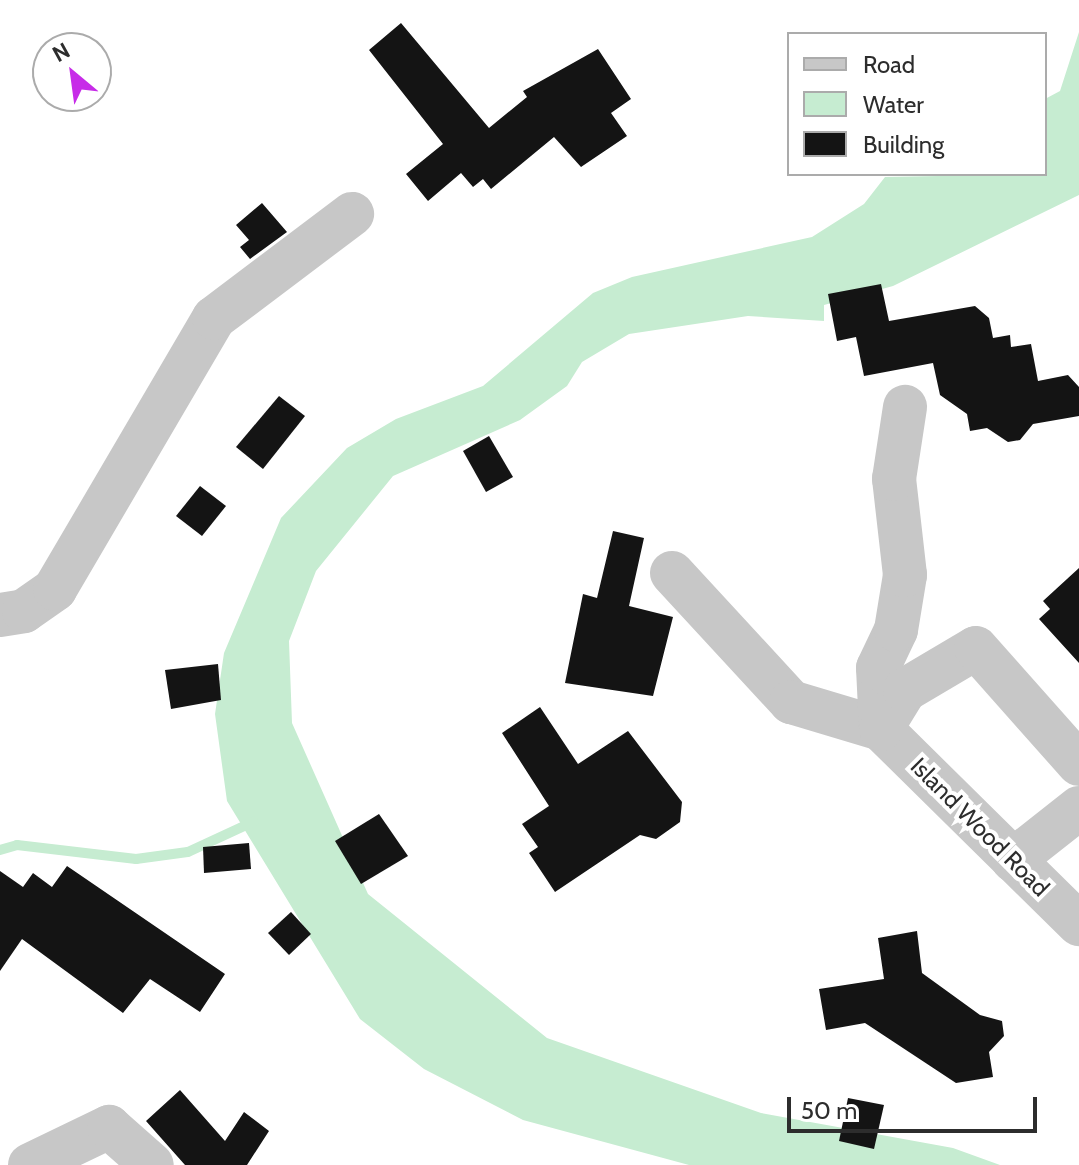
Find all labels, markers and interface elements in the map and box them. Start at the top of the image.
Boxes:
north arrow [32,32,112,112]
legend [787,32,1047,176]
text: N [48,37,74,68]
text: Road [863,50,915,79]
text: Water [863,90,924,119]
text: Building [863,130,944,159]
street label: Island Wood Road [905,752,1055,902]
scale bar [791,1081,1041,1131]
text: 50 m [801,1096,857,1125]

